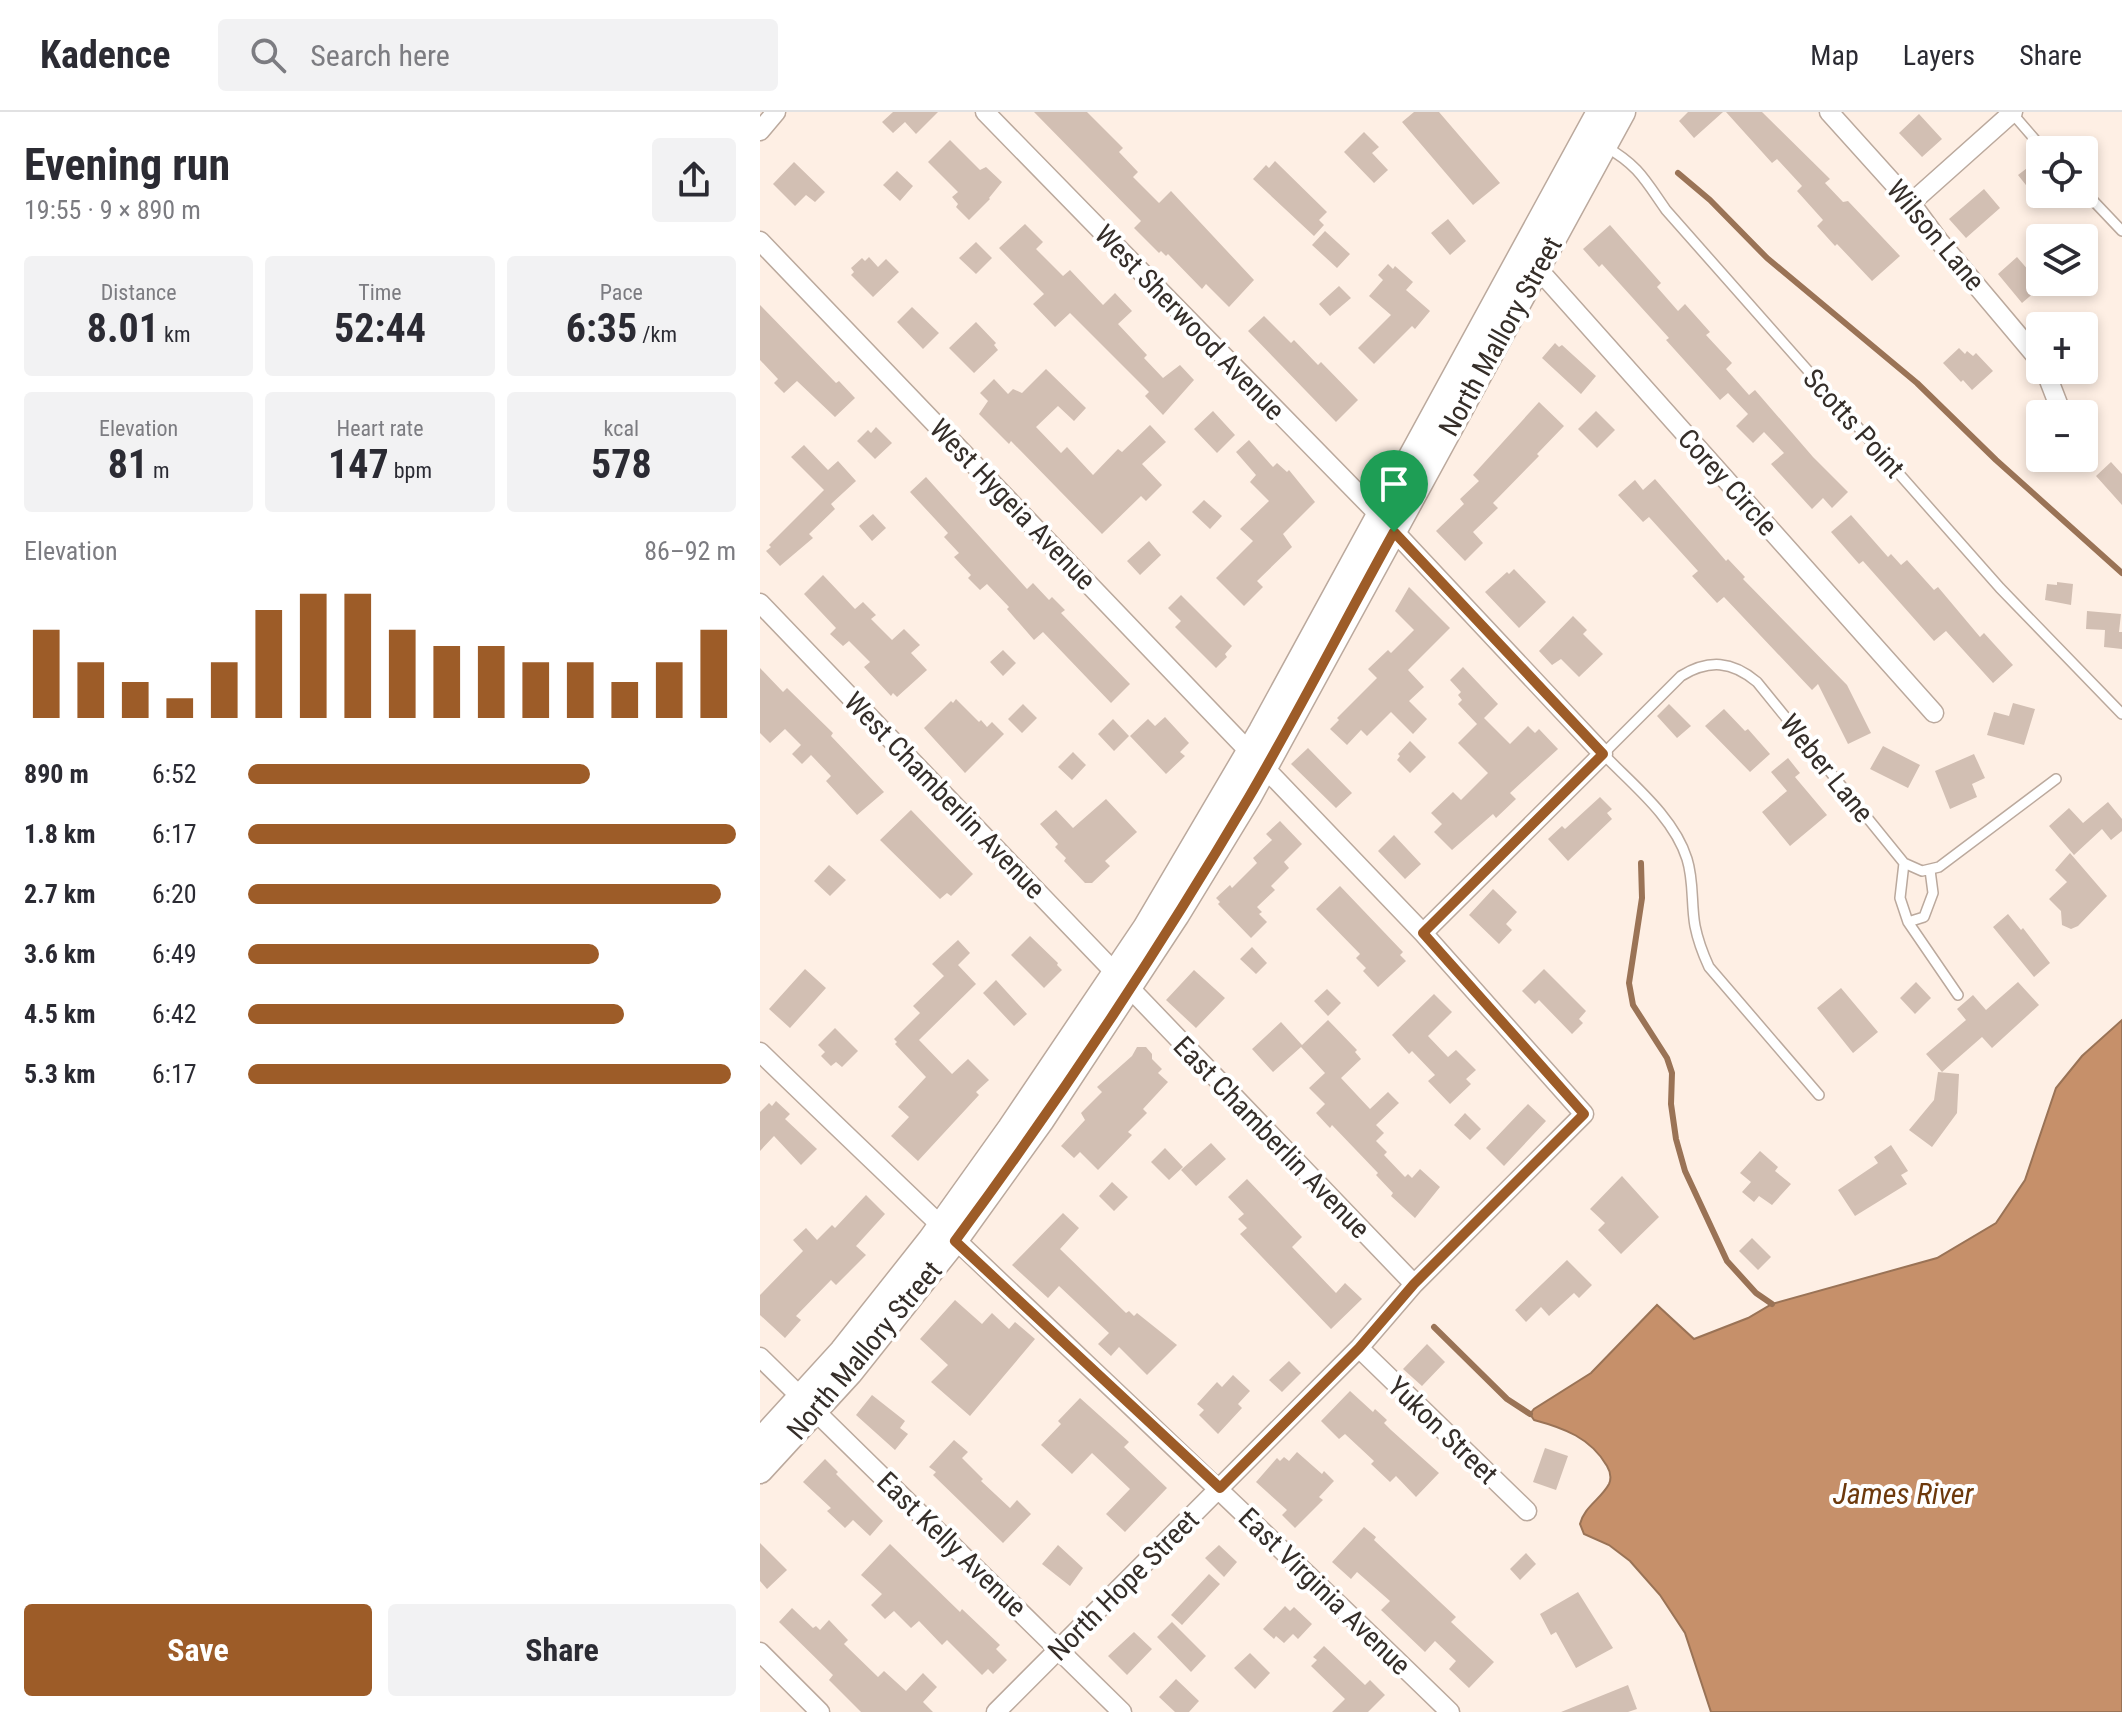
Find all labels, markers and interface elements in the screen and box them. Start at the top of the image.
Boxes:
search box [218,19,778,91]
text: Kadence [40,33,170,77]
icon: search [246,33,290,77]
text: Search here [310,38,450,73]
text: Map [1810,39,1859,72]
text: Layers [1903,39,1975,72]
text: Share [2019,39,2082,72]
map controls [2026,136,2098,472]
button: locate [2026,136,2098,208]
button: share [652,138,736,222]
text: Evening run [24,139,230,191]
street label: Wilson Lane [1880,173,1991,297]
text: 19:55 · 9 × 890 m [24,195,201,225]
street label: West Sherwood Avenue [1088,218,1291,427]
button: layers [2026,224,2098,296]
street label: North Mallory Street [1432,231,1569,442]
text: Distance [101,280,177,305]
text: Time [358,280,402,305]
text: Pace [600,280,643,305]
text: 8.01 [87,305,159,352]
text: 52:44 [334,305,426,352]
text: 6:35 [566,305,637,352]
button: + [2026,312,2098,384]
text: km [159,322,191,347]
text: /km [637,322,677,347]
street label: Scotts Point [1796,362,1911,485]
button: − [2026,400,2098,472]
street label: West Hygeia Avenue [923,412,1102,596]
text: Elevation [99,416,178,441]
text: Heart rate [337,416,423,441]
text: kcal [604,416,639,441]
street label: Corey Circle [1671,422,1784,543]
text: 81 [108,441,148,488]
text: 147 [328,441,389,488]
text: 578 [591,441,652,488]
pin [1360,450,1428,532]
text: m [148,458,170,483]
text: bpm [389,458,432,483]
icon: arrive [1372,462,1416,506]
text: Elevation [24,536,118,566]
text: 86–92 m [644,536,736,566]
street label: West Chamberlin Avenue [837,685,1052,905]
street label: Weber Lane [1773,708,1880,829]
text: 890 m [24,759,89,789]
text: 6:52 [152,759,197,789]
text: 1.8 km [24,819,96,849]
text: 6:17 [152,819,197,849]
text: 2.7 km [24,879,96,909]
text: 6:20 [152,879,197,909]
text: 3.6 km [24,939,96,969]
text: 6:49 [152,939,197,969]
text: 4.5 km [24,999,96,1029]
text: 6:42 [152,999,197,1029]
street label: East Chamberlin Avenue [1167,1030,1376,1245]
text: 5.3 km [24,1059,96,1089]
text: 6:17 [152,1059,197,1089]
street label: North Mallory Street [780,1254,949,1446]
street label: Yukon Street [1381,1370,1504,1491]
street label: East Kelly Avenue [870,1465,1033,1624]
water label: James River [1833,1476,1974,1511]
street label: East Virginia Avenue [1232,1501,1417,1682]
street label: North Hope Street [1041,1503,1205,1667]
button: Save [24,1604,372,1696]
button: Share [388,1604,736,1696]

